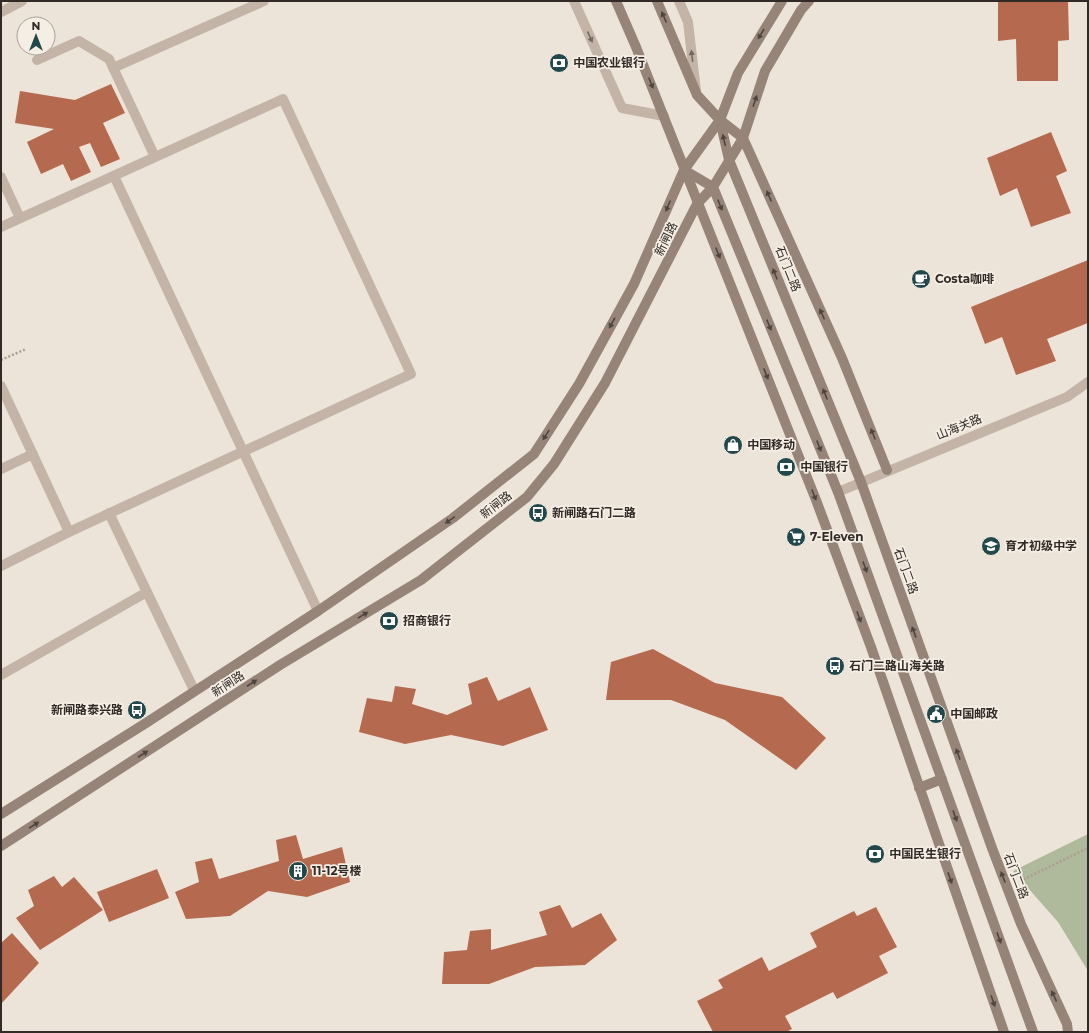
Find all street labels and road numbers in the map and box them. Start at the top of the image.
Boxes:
street label: 新闸路 [651,219,680,258]
street label: 石门二路 [773,244,804,294]
street label: 山海关路 [934,411,984,442]
street label: 新闸路 [477,488,514,522]
street label: 石门二路 [891,546,922,596]
street label: 新闸路 [209,667,247,700]
street label: 石门二路 [1001,851,1032,901]

